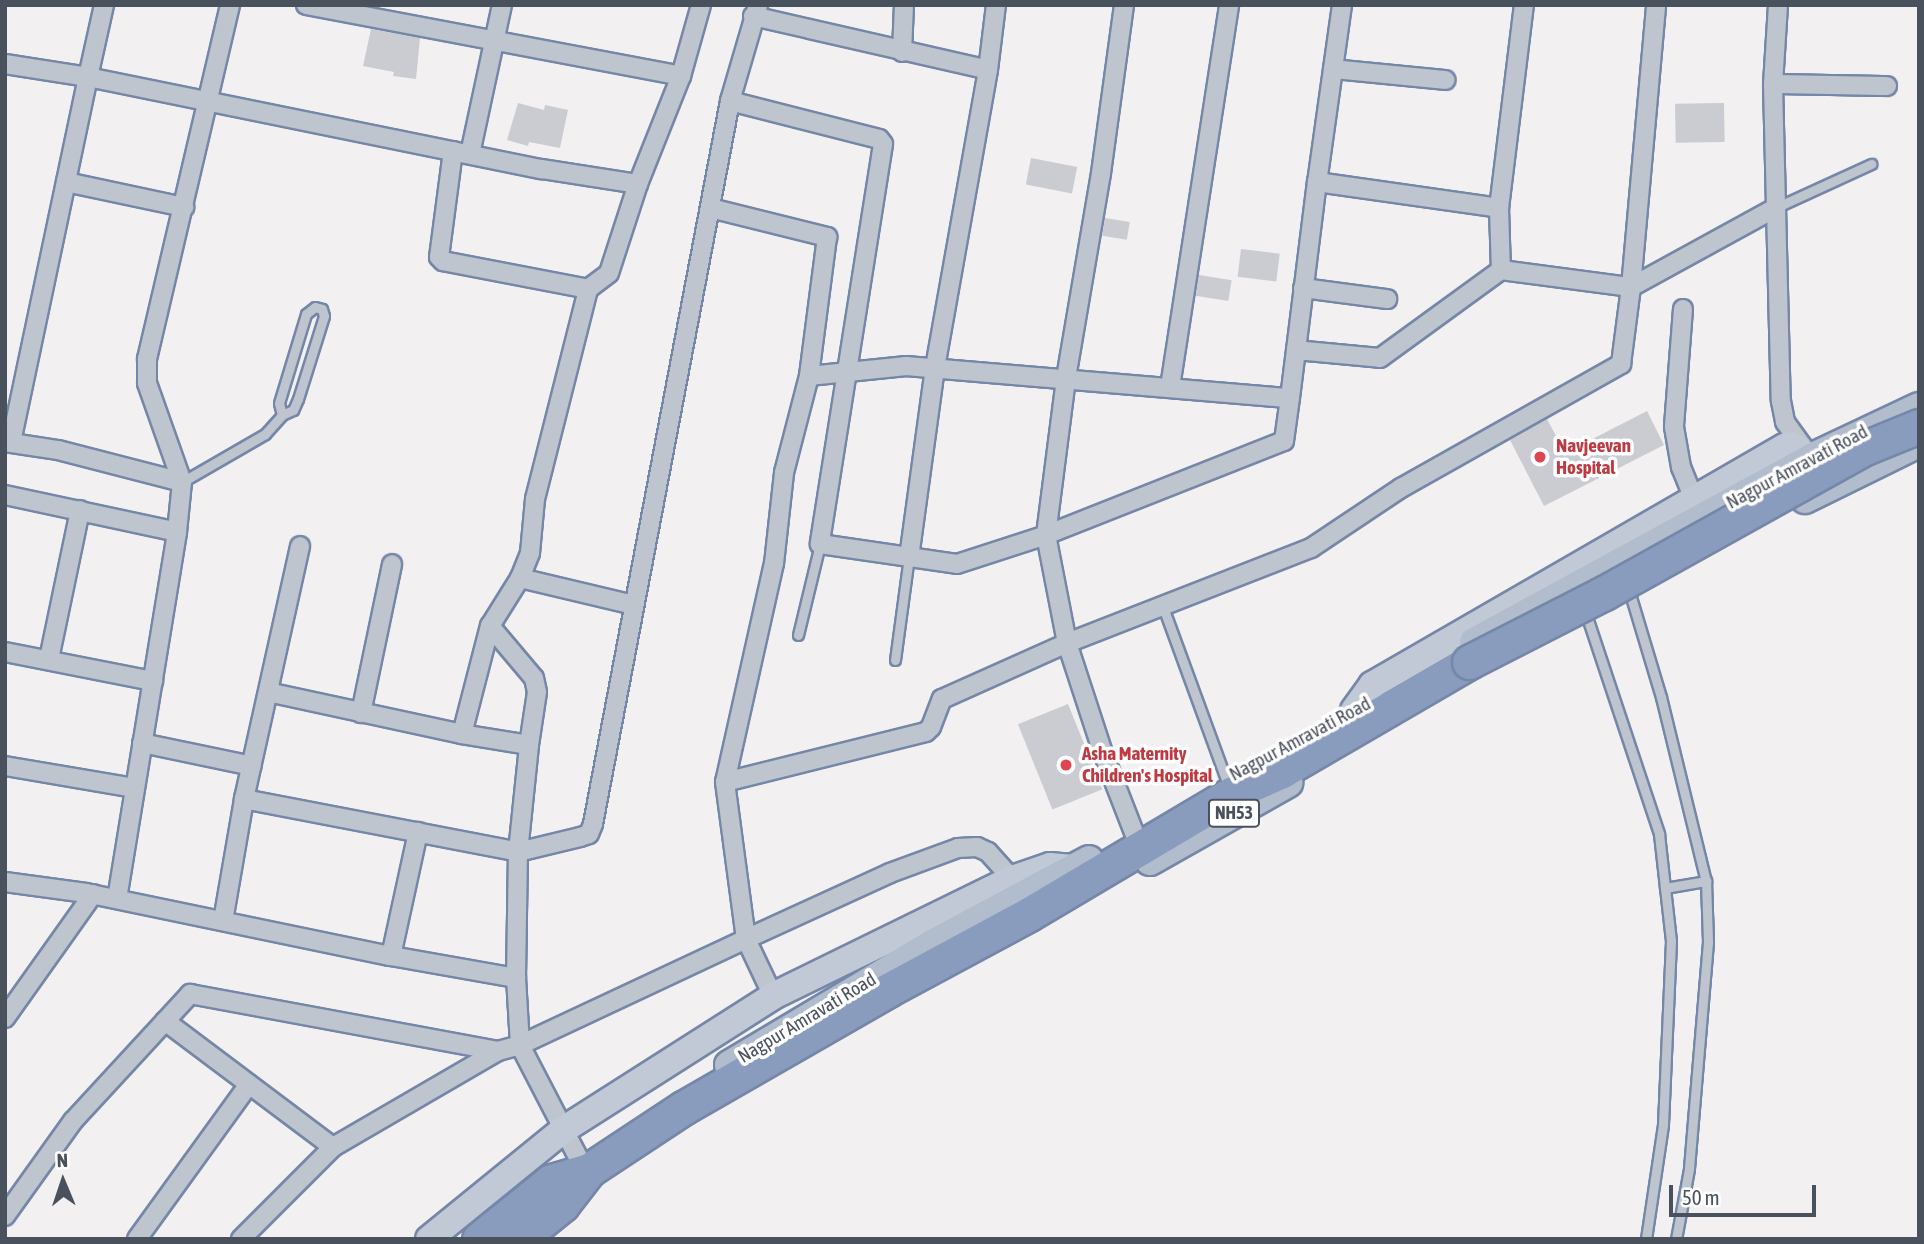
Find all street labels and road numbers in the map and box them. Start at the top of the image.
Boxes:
street label: Nagpur Amravati Road [1722,420,1872,514]
street label: Nagpur Amravati Road [1225,692,1375,786]
road number: NH53 [1208,798,1260,828]
street label: Nagpur Amravati Road [734,968,880,1068]

